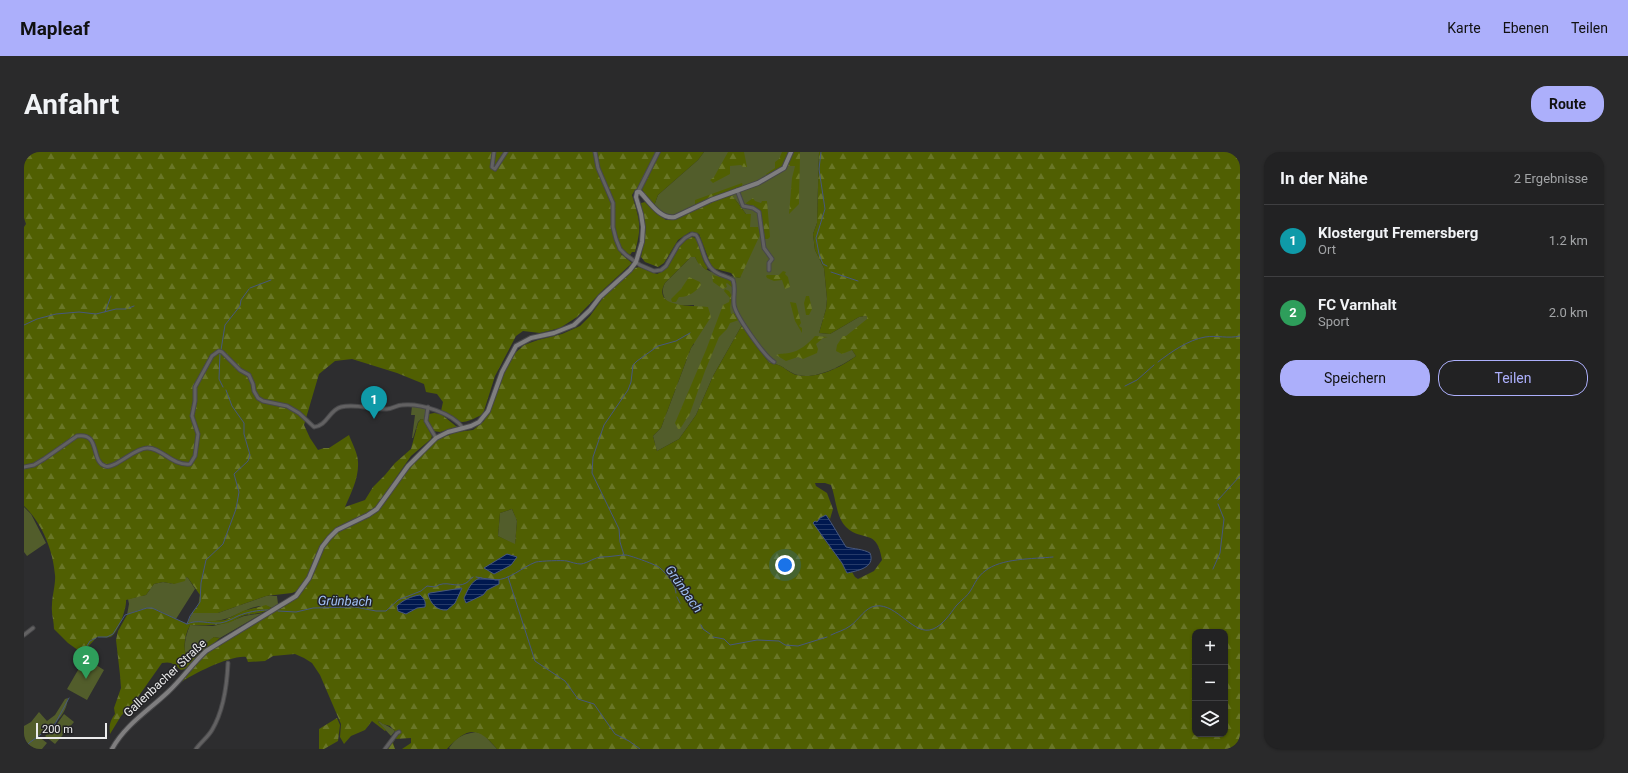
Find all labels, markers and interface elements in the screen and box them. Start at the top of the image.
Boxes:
text: Mapleaf [20,17,90,40]
text: Karte [1447,20,1481,36]
text: Ebenen [1503,20,1549,36]
text: Teilen [1571,20,1608,36]
button: Route [1531,86,1604,122]
text: Anfahrt [24,88,119,121]
text: In der Nähe [1280,168,1368,188]
text: 2 Ergebnisse [1514,171,1588,186]
text: Klostergut Fremersberg [1318,224,1478,242]
text: 1 [1289,233,1297,248]
text: 1.2 km [1549,233,1588,248]
text: Ort [1318,242,1336,257]
text: FC Varnhalt [1318,296,1397,314]
text: 2 [1289,305,1297,320]
text: 2.0 km [1549,305,1588,320]
text: Sport [1318,314,1349,329]
button: Speichern [1280,360,1430,396]
button: Teilen [1438,360,1588,396]
pin: 1 [361,386,387,419]
your location [775,555,795,575]
water label: Grünbach [662,562,706,616]
water label: Grünbach [318,593,372,609]
map controls [1192,629,1228,737]
button: + [1192,629,1228,665]
street label: Gallenbacher Straße [121,636,209,720]
pin: 2 [73,646,99,679]
button: − [1192,665,1228,701]
button: layers [1192,701,1228,737]
scale bar [36,721,107,740]
text: 200 m [42,723,73,736]

